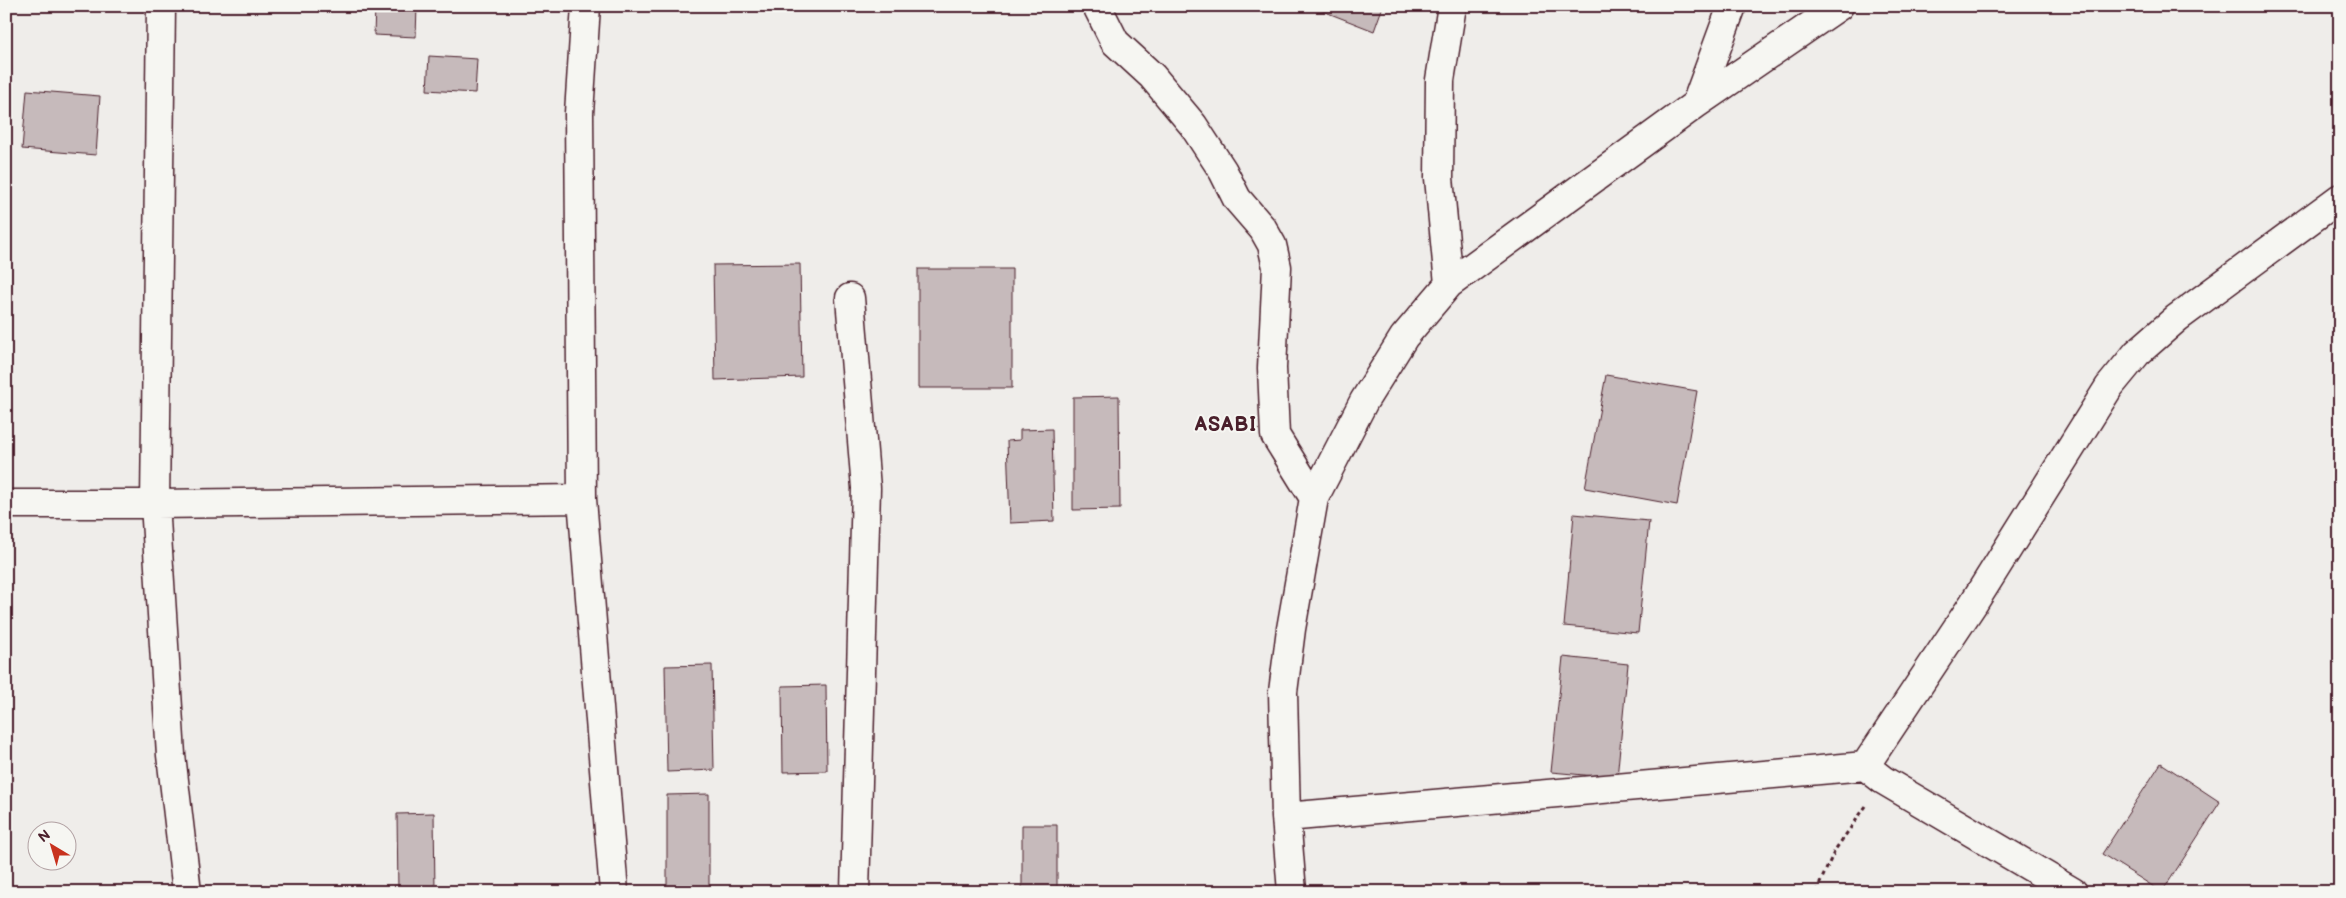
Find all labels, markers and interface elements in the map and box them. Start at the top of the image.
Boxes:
district label: ASABI [1194,413,1257,437]
north arrow [28,820,78,870]
text: N [35,826,54,846]

